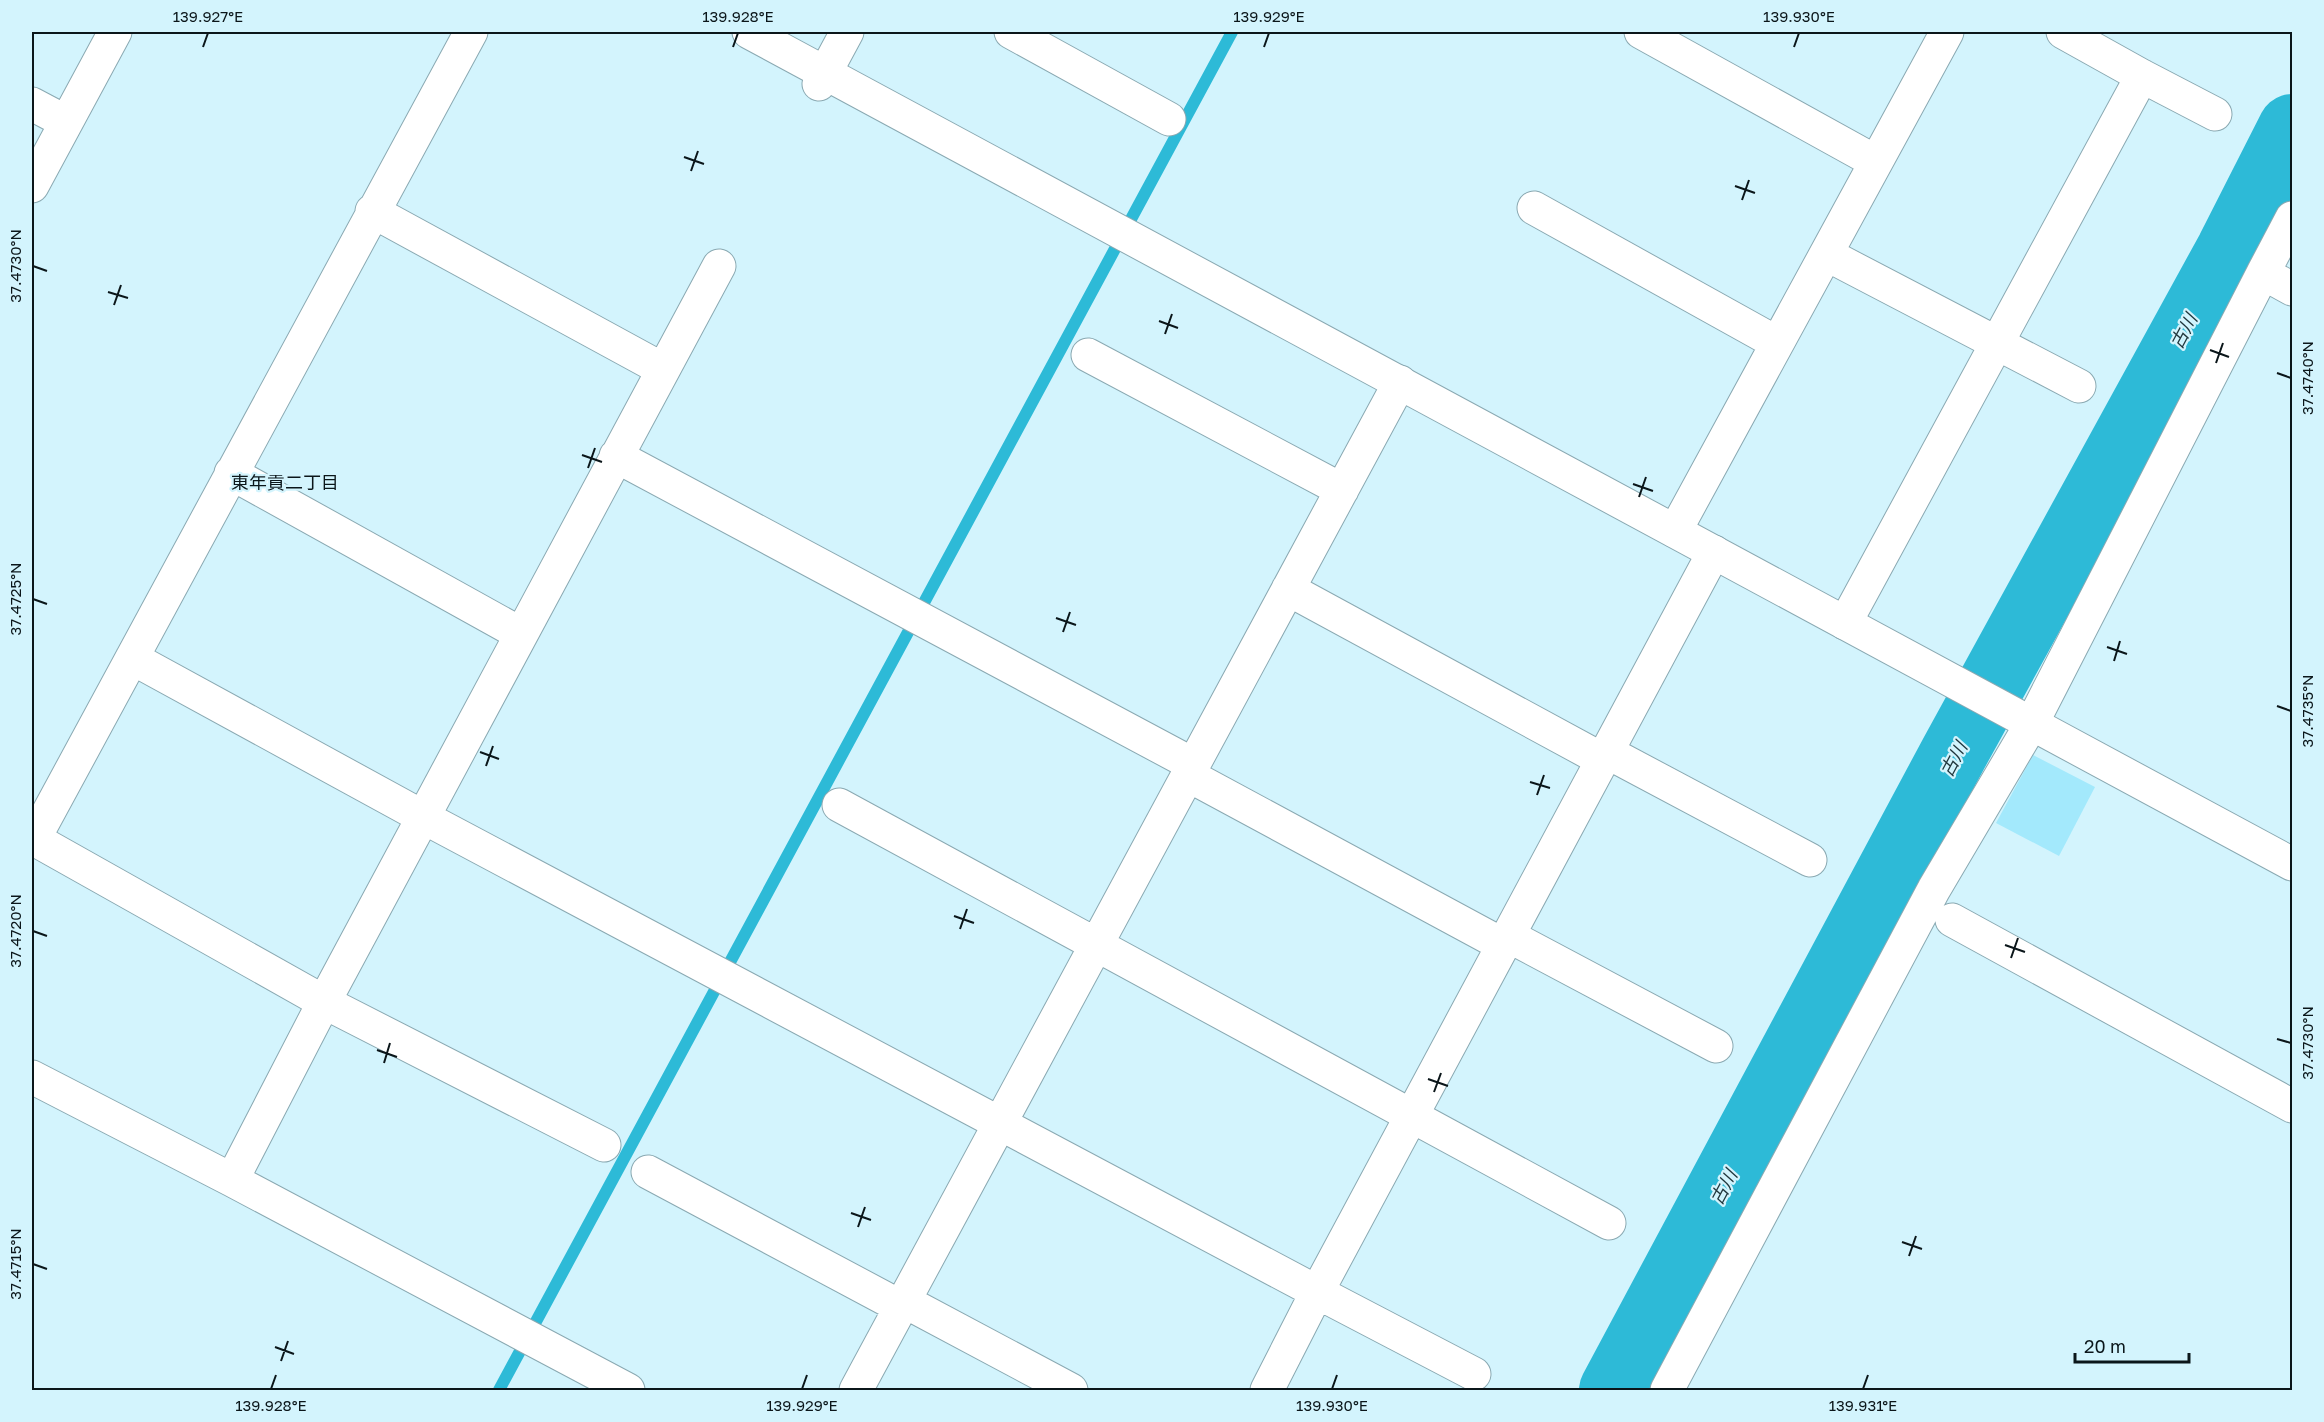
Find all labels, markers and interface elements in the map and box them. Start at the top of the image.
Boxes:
text: 139.927°E [173,7,243,25]
text: 139.928°E [702,7,774,25]
text: 139.929°E [1233,7,1305,25]
text: 139.930°E [1763,7,1835,25]
text: 37.4730°N [6,229,24,303]
water label: 古川 [2165,308,2202,352]
text: 37.4740°N [2298,341,2316,415]
district label: 東年貢二丁目 [231,471,339,493]
text: 37.4725°N [6,563,24,635]
text: 37.4735°N [2298,674,2316,748]
water label: 古川 [1935,736,1972,780]
text: 37.4720°N [6,894,24,968]
text: 37.4730°N [2298,1006,2316,1080]
water label: 古川 [1705,1164,1742,1208]
text: 37.4715°N [6,1228,24,1300]
scale bar [2075,1326,2189,1364]
text: 20 m [2084,1335,2126,1357]
text: 139.928°E [235,1396,307,1414]
text: 139.929°E [766,1396,838,1414]
text: 139.930°E [1296,1396,1368,1414]
text: 139.931°E [1829,1396,1897,1414]

